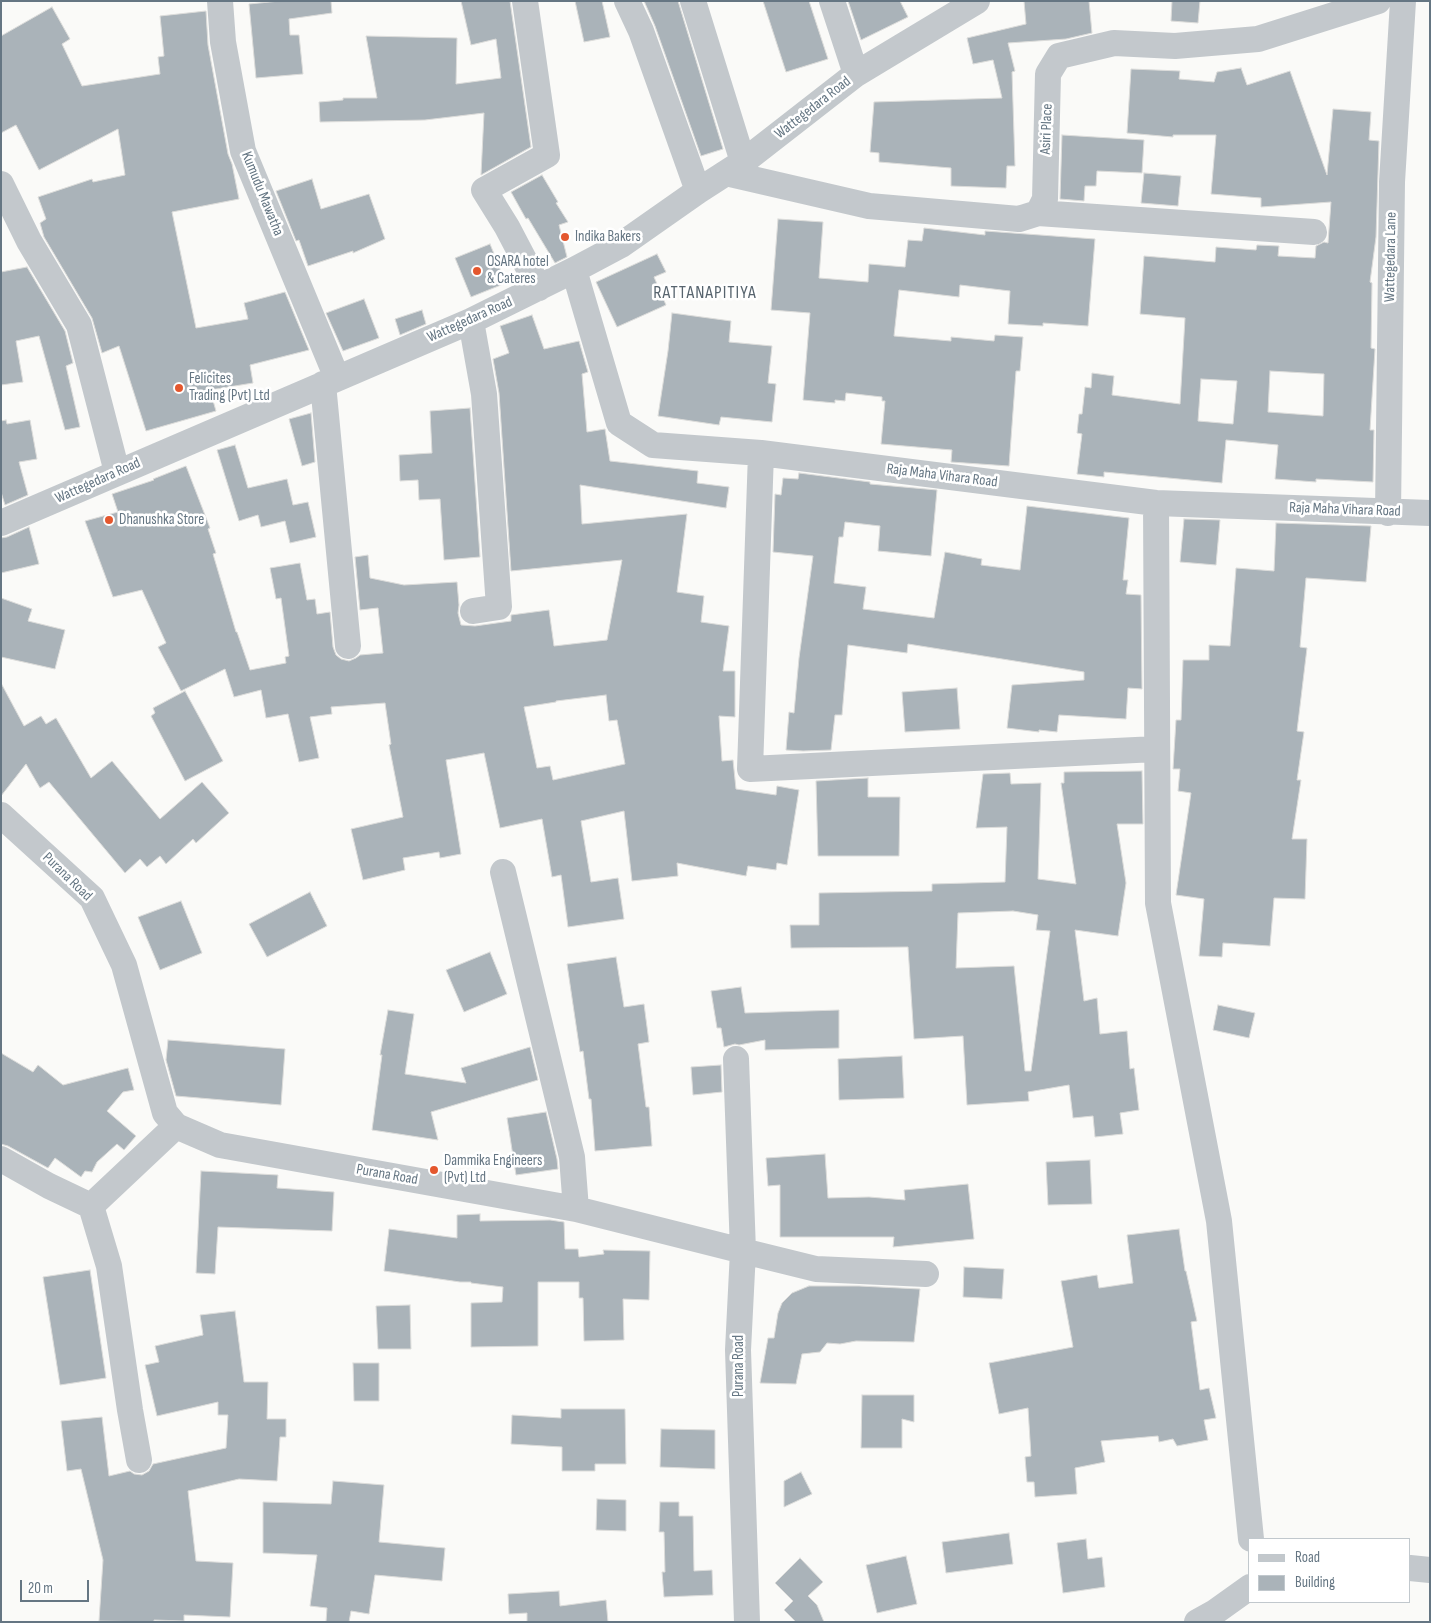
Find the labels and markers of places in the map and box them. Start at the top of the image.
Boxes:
place label: Indika Bakers [575,228,641,246]
marker: Indika Bakers [559,231,571,243]
place label: OSARA hotel & Cateres [487,253,549,288]
marker: OSARA hotel & Cateres [471,265,483,277]
place label: Felicites Trading (Pvt) Ltd [189,370,270,405]
marker: Felicites Trading (Pvt) Ltd [173,382,185,394]
place label: Dhanushka Store [119,511,204,529]
marker: Dhanushka Store [103,514,115,526]
place label: Dammika Engineers (Pvt) Ltd [444,1152,542,1187]
marker: Dammika Engineers (Pvt) Ltd [428,1164,440,1176]

